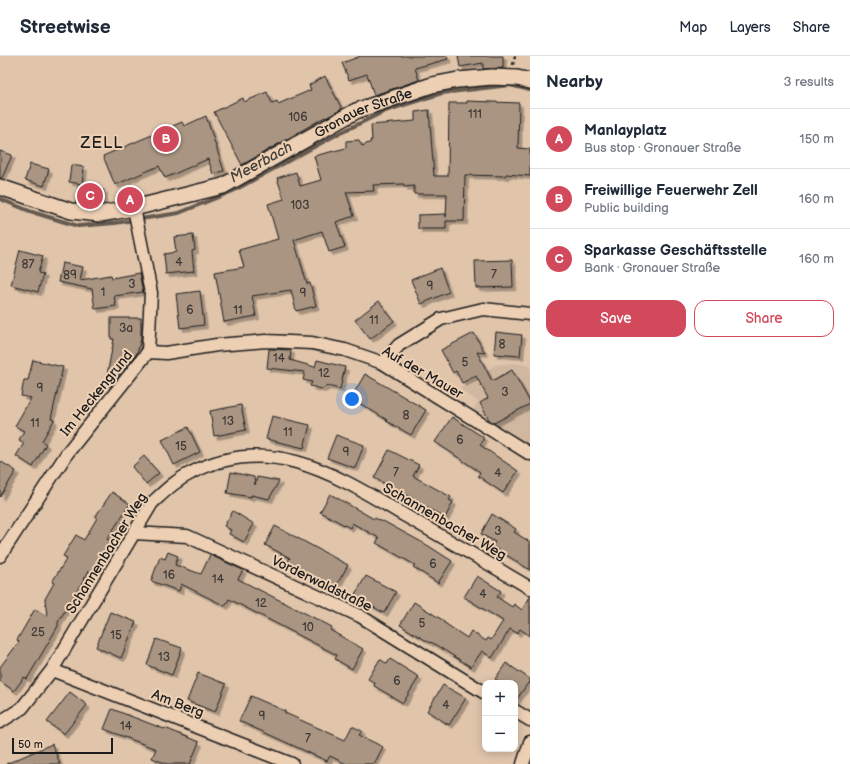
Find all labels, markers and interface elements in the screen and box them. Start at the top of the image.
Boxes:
text: Streetwise [20,16,111,39]
text: Map [679,19,707,36]
text: Layers [729,19,771,36]
text: Share [793,19,830,36]
text: Nearby [546,72,603,92]
text: 3 results [783,74,834,90]
street label: Gronauer Straße [311,84,414,142]
house number: 111 [468,107,482,122]
house number: 106 [288,110,308,125]
text: Manlayplatz [584,121,667,140]
pin: B [153,124,179,154]
text: A [555,131,563,147]
text: 150 m [800,131,834,147]
district label: ZELL [80,134,123,153]
water label: Meerbach [227,137,296,187]
text: Bus stop · Gronauer Straße [584,140,741,156]
pin: C [77,181,103,211]
text: Freiwillige Feuerwehr Zell [584,181,758,200]
pin: A [117,185,143,215]
text: B [554,191,564,207]
text: 160 m [799,191,834,207]
house number: 103 [290,198,310,213]
text: Public building [584,200,669,216]
text: Sparkasse Geschäftsstelle [584,241,767,260]
text: C [554,251,564,267]
text: 160 m [799,251,834,267]
house number: 4 [175,255,183,270]
house number: 87 [22,257,35,272]
text: Bank · Gronauer Straße [584,260,720,276]
house number: 7 [491,267,497,282]
house number: 89 [63,268,77,283]
house number: 3 [128,277,136,292]
house number: 9 [427,279,434,294]
house number: 1 [101,285,105,300]
house number: 9 [300,286,307,301]
button: Save [546,300,686,337]
button: Share [694,300,834,337]
house number: 6 [186,303,194,318]
house number: 11 [233,303,243,318]
house number: 11 [369,313,379,328]
house number: 3a [119,321,133,336]
house number: 8 [499,337,506,352]
street label: Auf der Mauer [379,342,467,403]
street label: Im Heckengrund [57,347,136,440]
house number: 14 [273,351,286,366]
house number: 5 [462,355,469,370]
house number: 12 [318,366,330,381]
house number: 9 [37,381,44,396]
house number: 3 [501,385,509,400]
your location [342,389,362,409]
house number: 8 [403,408,410,423]
house number: 13 [222,414,234,429]
house number: 11 [30,416,40,431]
house number: 11 [283,425,293,440]
house number: 6 [456,433,464,448]
house number: 15 [175,439,187,454]
house number: 9 [343,445,350,460]
house number: 7 [393,465,399,480]
house number: 4 [494,466,502,481]
street label: Schannenbacher Weg [380,479,509,564]
street label: Schannenbacher Weg [62,490,151,617]
house number: 3 [494,524,502,539]
street label: Vorderwaldstraße [269,552,375,615]
house number: 6 [429,557,437,572]
house number: 16 [163,568,175,583]
house number: 14 [212,572,225,587]
house number: 4 [479,587,487,602]
house number: 12 [255,596,267,611]
house number: 5 [419,616,426,631]
house number: 10 [302,620,314,635]
house number: 25 [31,625,45,640]
house number: 15 [110,628,122,643]
house number: 13 [158,650,170,665]
house number: 6 [393,674,401,689]
map controls [482,680,518,752]
button: + [482,680,518,716]
street label: Am Berg [149,686,206,721]
house number: 4 [442,698,450,713]
house number: 9 [259,709,266,724]
button: − [482,716,518,752]
house number: 14 [120,719,133,734]
house number: 7 [305,731,311,746]
scale bar [12,736,113,755]
text: 50 m [18,738,43,751]

